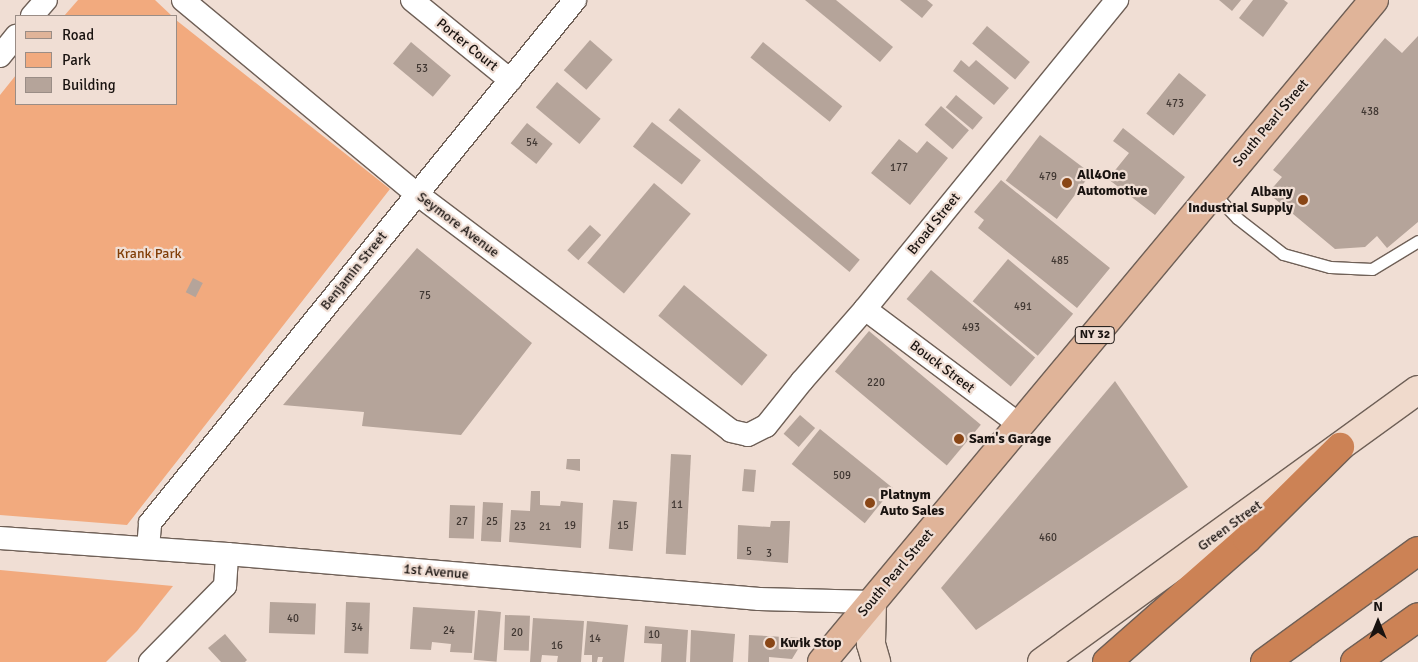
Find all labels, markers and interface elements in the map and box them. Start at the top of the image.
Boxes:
legend [15,15,178,105]
street label: Porter Court [433,15,501,75]
text: Road [62,26,94,44]
text: Park [62,51,91,69]
house number: 53 [416,62,428,76]
text: Building [62,76,116,94]
street label: South Pearl Street [1230,76,1312,170]
house number: 473 [1166,97,1184,111]
house number: 438 [1361,105,1379,119]
house number: 54 [526,136,538,150]
house number: 177 [890,161,908,175]
place label: All4One Automotive [1077,167,1147,200]
house number: 479 [1039,170,1057,184]
marker: All4One Automotive [1061,177,1073,189]
place label: Albany Industrial Supply [1188,184,1293,216]
street label: Seymore Avenue [414,189,502,261]
street label: Broad Street [904,190,964,258]
marker: Albany Industrial Supply [1297,194,1309,206]
street label: Benjamin Street [317,228,391,314]
park label: Krank Park [116,246,182,262]
house number: 485 [1051,254,1069,268]
house number: 75 [419,289,431,303]
house number: 491 [1014,300,1032,314]
house number: 493 [962,321,980,335]
road number: NY 32 [1074,326,1116,344]
street label: Bouck Street [906,337,978,397]
house number: 220 [867,376,885,390]
place label: Sam's Garage [969,431,1051,447]
marker: Sam's Garage [953,433,965,445]
house number: 509 [833,469,851,483]
place label: Platnym Auto Sales [880,487,944,520]
marker: Platnym Auto Sales [864,497,876,509]
street label: Green Street [1195,497,1265,555]
house number: 11 [671,498,683,512]
house number: 27 [456,515,468,529]
house number: 25 [486,515,498,529]
house number: 19 [564,519,576,533]
house number: 15 [617,519,629,533]
house number: 23 [514,520,526,534]
house number: 21 [539,520,551,534]
street label: South Pearl Street [855,526,937,620]
house number: 460 [1039,531,1057,545]
house number: 5 [746,545,752,559]
house number: 3 [766,547,772,561]
street label: 1st Avenue [403,561,469,583]
north arrow [1353,597,1403,647]
text: N [1373,598,1383,615]
house number: 40 [287,612,299,626]
house number: 34 [351,621,363,635]
house number: 24 [443,624,455,638]
house number: 20 [511,626,523,640]
house number: 10 [648,628,660,642]
house number: 14 [589,632,601,646]
place label: Kwik Stop [780,635,842,651]
marker: Kwik Stop [764,637,776,649]
house number: 16 [551,639,563,653]

